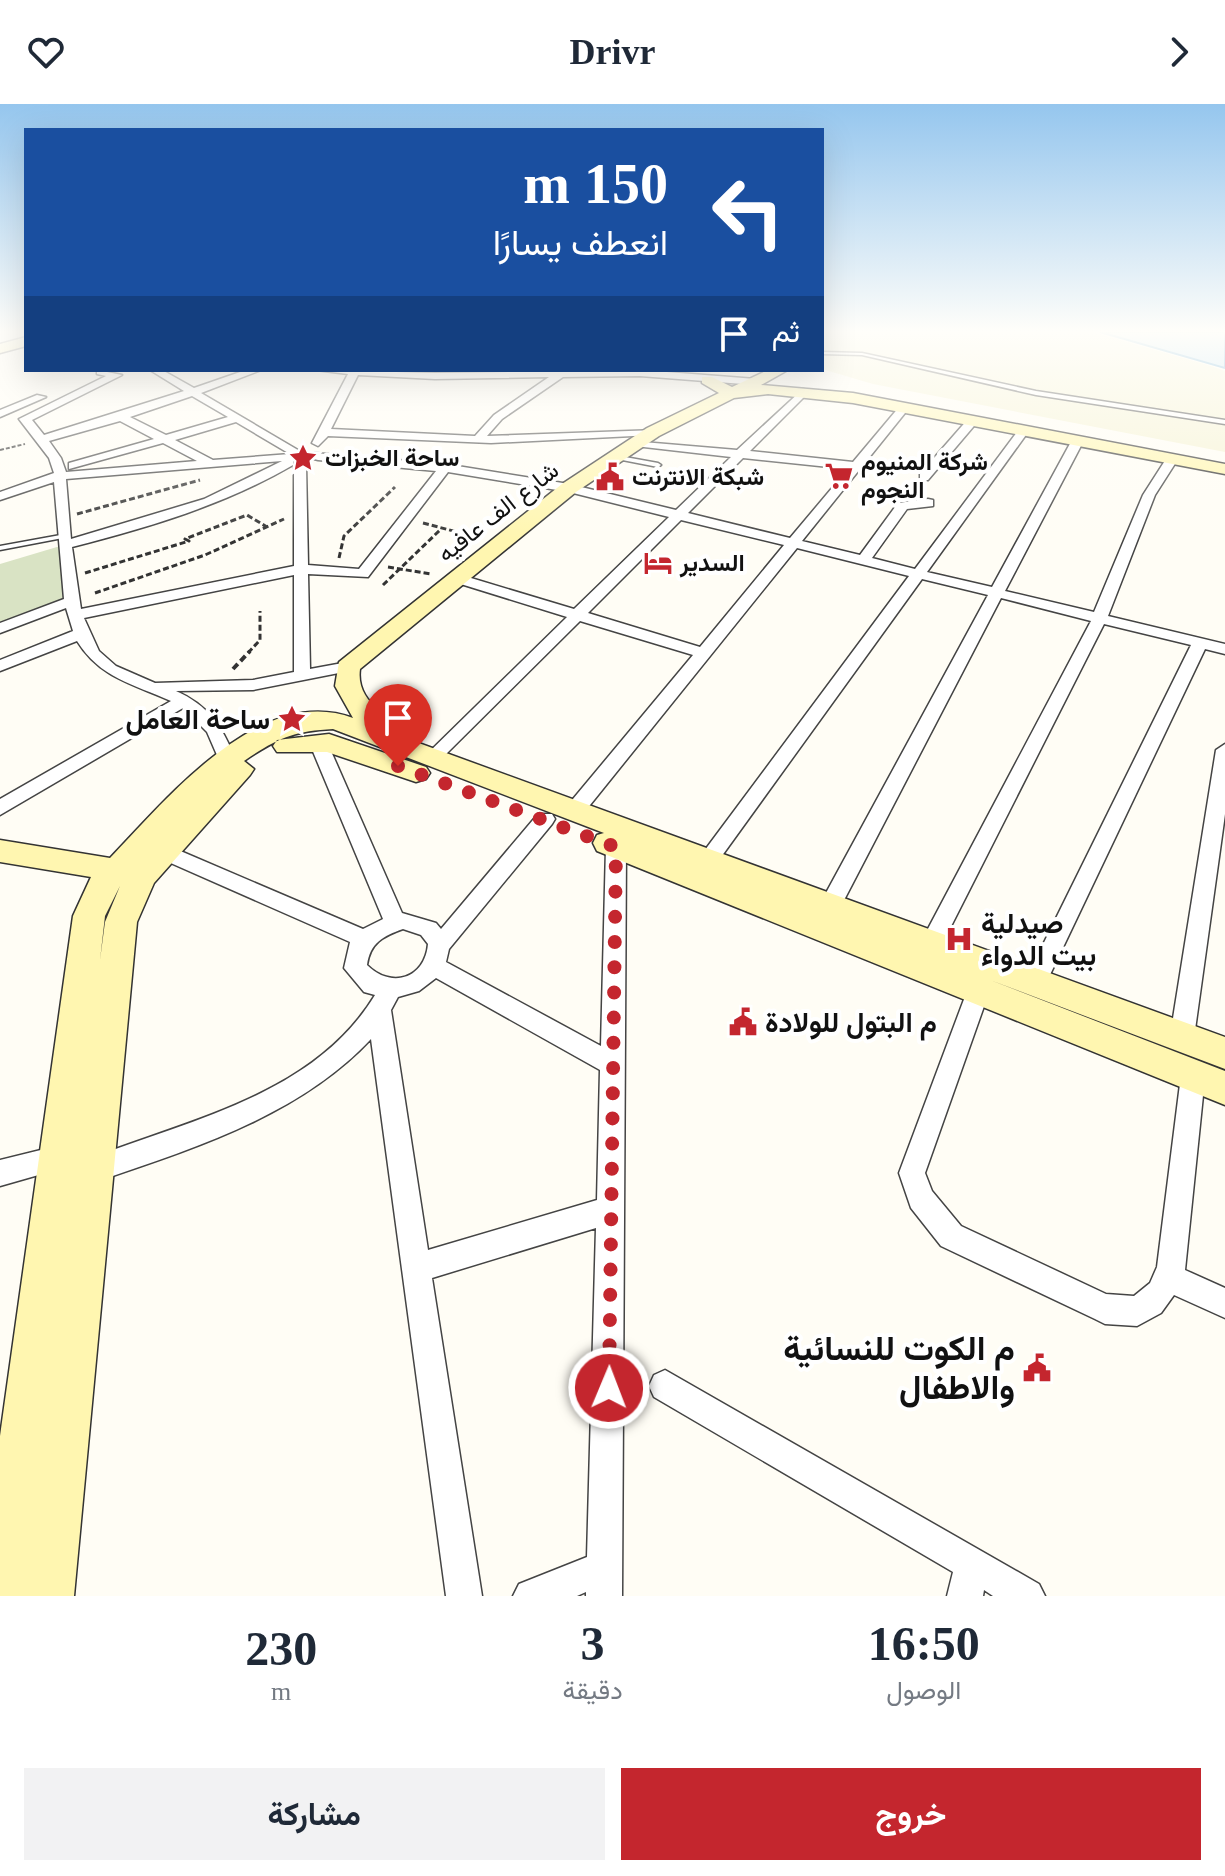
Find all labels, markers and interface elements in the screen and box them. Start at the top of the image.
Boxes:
icon: heart [24,30,68,74]
icon: forward [1157,30,1201,74]
text: Drivr [570,32,655,72]
text: 150 m [523,153,668,215]
icon: left [696,160,800,264]
text: انعطف يسارًا [493,223,668,263]
icon: arrive [712,312,756,356]
text: ثم [772,315,800,348]
place icon: ساحة الخبزات [288,443,318,473]
place label: ساحة الخبزات [325,445,460,473]
place label: شركة المنيوم النجوم [861,449,988,506]
street label: شارع الف عافيه [432,457,565,570]
supermarket icon: شركة المنيوم النجوم [824,461,854,491]
public building icon: شبكة الانترنت [595,462,625,492]
place label: شبكة الانترنت [632,464,764,492]
hotel icon: السدير [643,548,673,578]
place label: السدير [679,550,745,578]
pin [364,684,432,766]
icon: arrive [376,696,420,740]
place label: ساحة العامل [125,704,270,736]
place icon: ساحة العامل [277,704,307,734]
place label: صيدلية بيت الدواء [981,908,1096,973]
hospital icon: صيدلية بيت الدواء [944,924,974,954]
public building icon: م البتول للولادة [728,1007,758,1037]
place label: م البتول للولادة [765,1007,937,1041]
place label: م الكوت للنسائية والاطفال [783,1330,1015,1408]
position arrow [567,1346,651,1430]
public building icon: م الكوت للنسائية والاطفال [1022,1353,1052,1383]
text: 3 [581,1617,605,1670]
text: 16:50 [868,1617,980,1670]
text: 230 [245,1622,317,1675]
text: دقيقة [562,1676,623,1705]
text: الوصول [886,1676,961,1705]
text: m [271,1677,291,1706]
button: مشاركة [24,1768,605,1860]
button: خروج [621,1768,1201,1860]

